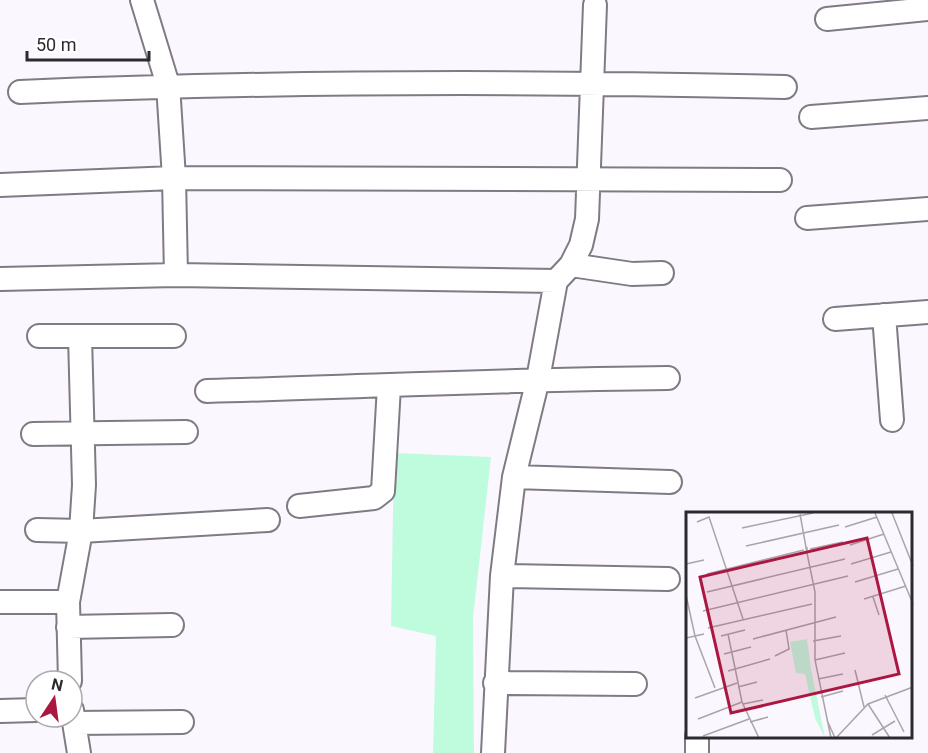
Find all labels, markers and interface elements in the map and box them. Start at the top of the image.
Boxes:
scale bar [27,24,148,62]
text: 50 m [36,34,76,55]
inset map [686,512,913,738]
north arrow [24,669,84,729]
text: N [50,674,65,695]

